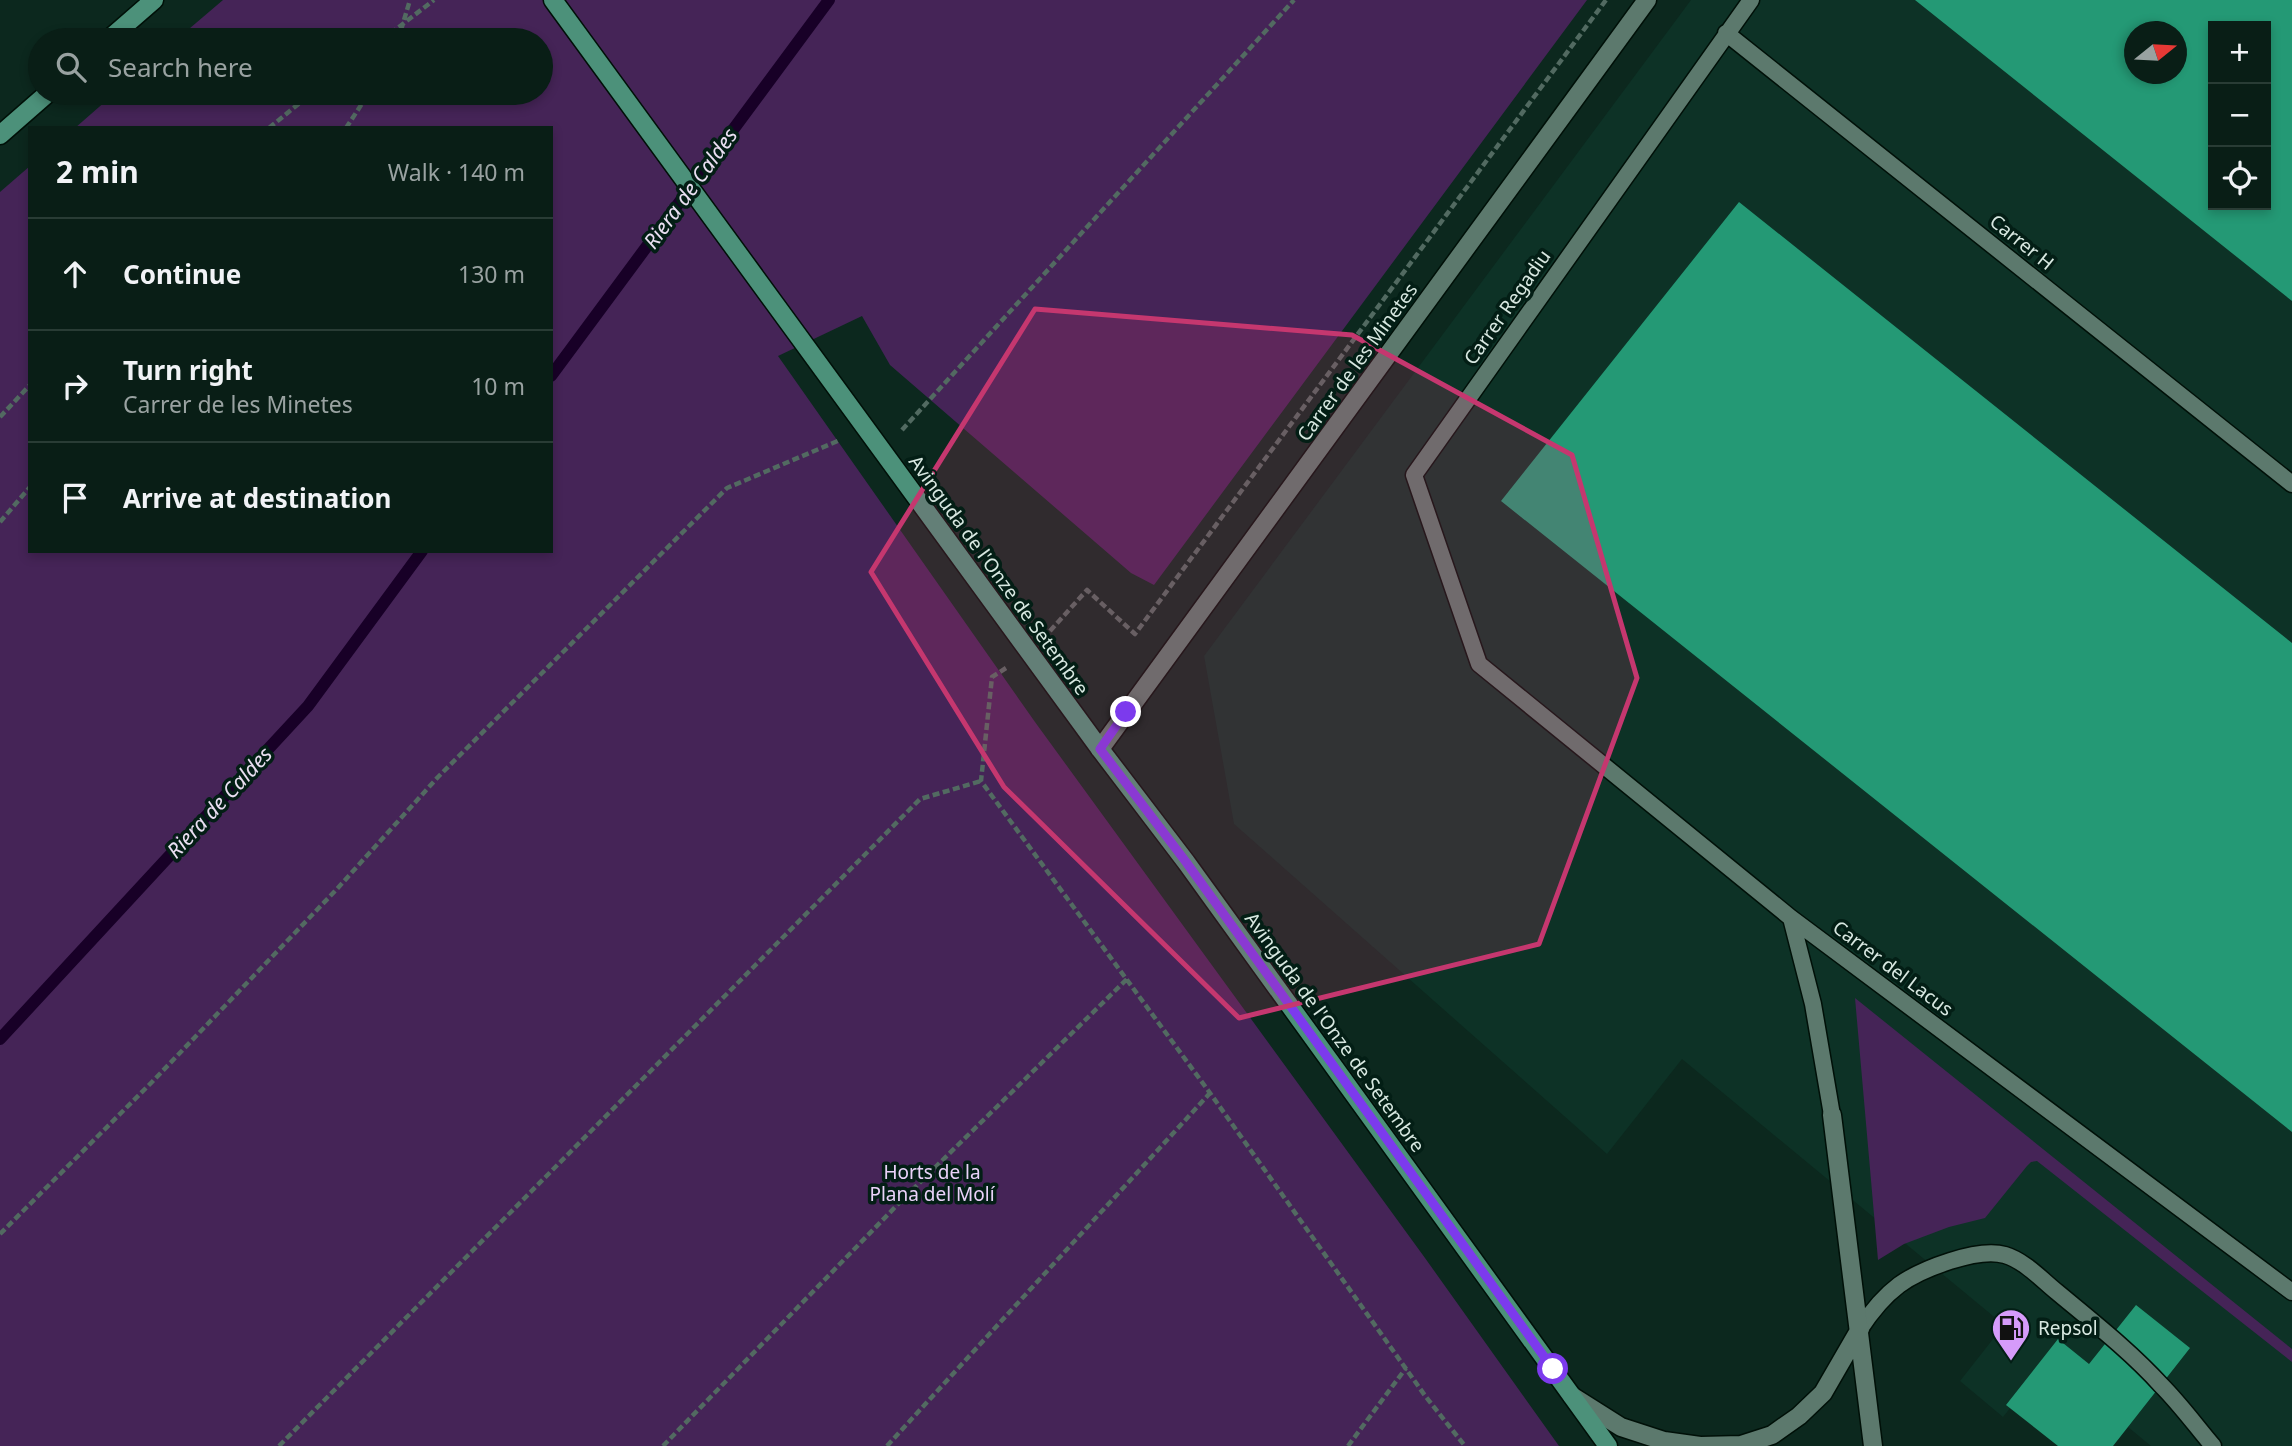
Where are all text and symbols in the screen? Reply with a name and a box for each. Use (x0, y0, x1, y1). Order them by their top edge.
north arrow (2124, 21, 2187, 84)
map controls (2208, 21, 2271, 210)
button: + (2208, 21, 2271, 84)
search box (28, 28, 553, 105)
icon: search (52, 48, 90, 86)
text: Search here (108, 49, 253, 85)
button: − (2208, 84, 2271, 147)
water label: Riera de Caldes (637, 122, 743, 254)
button: locate (2208, 147, 2271, 210)
text: 2 min (56, 151, 139, 192)
text: Walk · 140 m (388, 156, 525, 188)
street label: Carrer H (1984, 208, 2060, 276)
street label: Carrer Regadiu (1458, 244, 1556, 370)
icon: ahead (56, 255, 94, 293)
text: Continue (123, 256, 241, 292)
text: 130 m (458, 258, 525, 290)
street label: Carrer de les Minetes (1291, 278, 1423, 446)
text: Turn right (123, 352, 253, 388)
icon: right (56, 367, 94, 405)
text: 10 m (471, 370, 525, 402)
text: Carrer de les Minetes (123, 388, 353, 420)
street label: Avinguda de l'Onze de Setembre (903, 450, 1095, 700)
icon: arrive (56, 479, 94, 517)
text: Arrive at destination (123, 480, 392, 516)
route end (1110, 696, 1141, 727)
water label: Riera de Caldes (160, 740, 278, 864)
street label: Avinguda de l'Onze de Setembre (1239, 907, 1431, 1157)
street label: Carrer del Lacus (1828, 914, 1958, 1022)
park label: Horts de la Plana del Molí (869, 1159, 996, 1207)
fuel station icon: Repsol (1990, 1307, 2032, 1362)
place label: Repsol (2038, 1315, 2098, 1341)
route start (1537, 1353, 1568, 1384)

